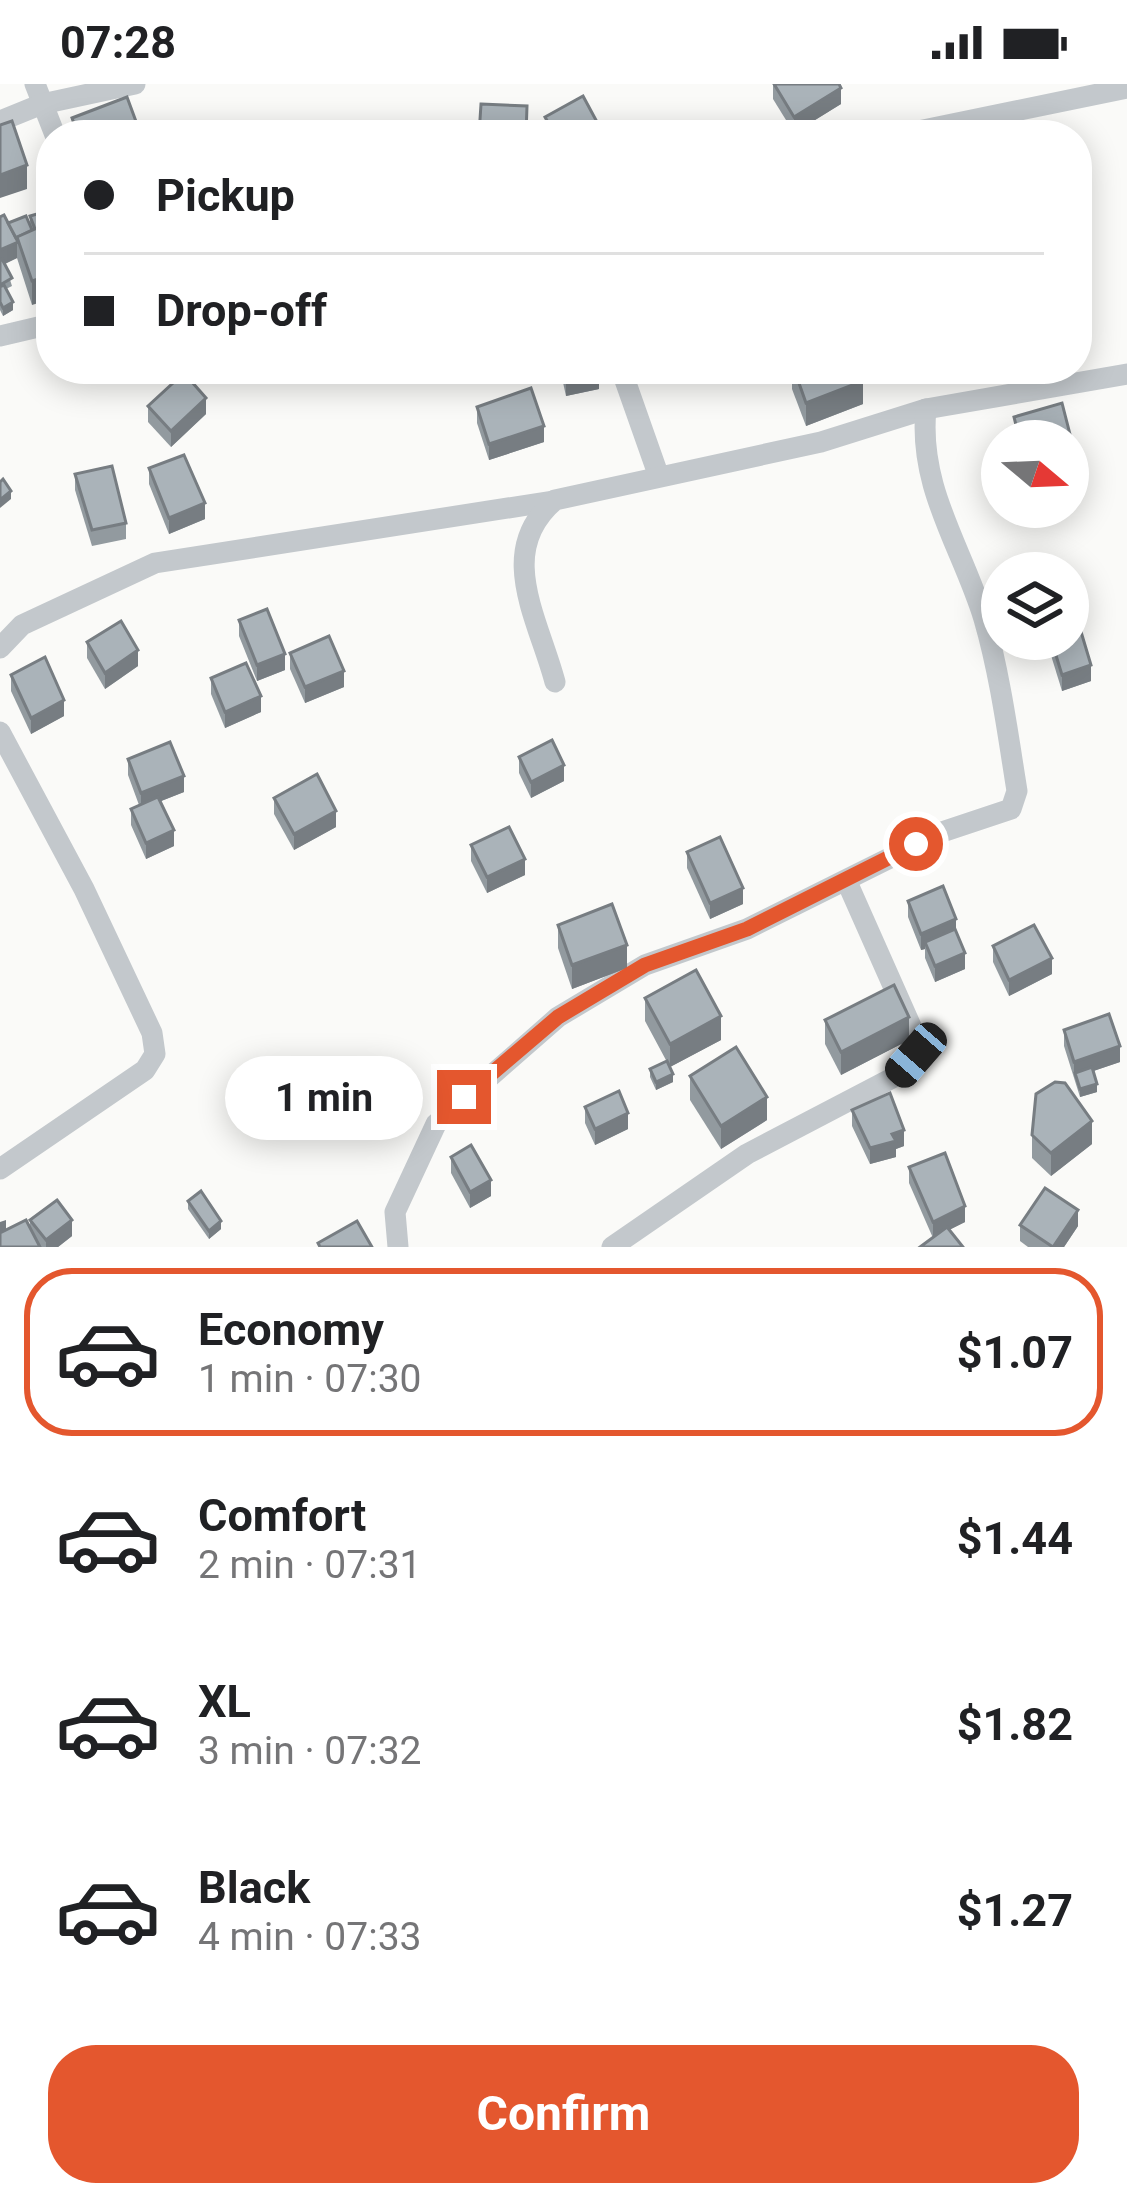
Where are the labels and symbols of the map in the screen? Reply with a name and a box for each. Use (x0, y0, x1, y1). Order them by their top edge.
north arrow (981, 420, 1089, 528)
route start (889, 817, 943, 871)
car (879, 1016, 953, 1094)
callout: 1 min (224, 1055, 422, 1139)
route end (437, 1070, 491, 1124)

